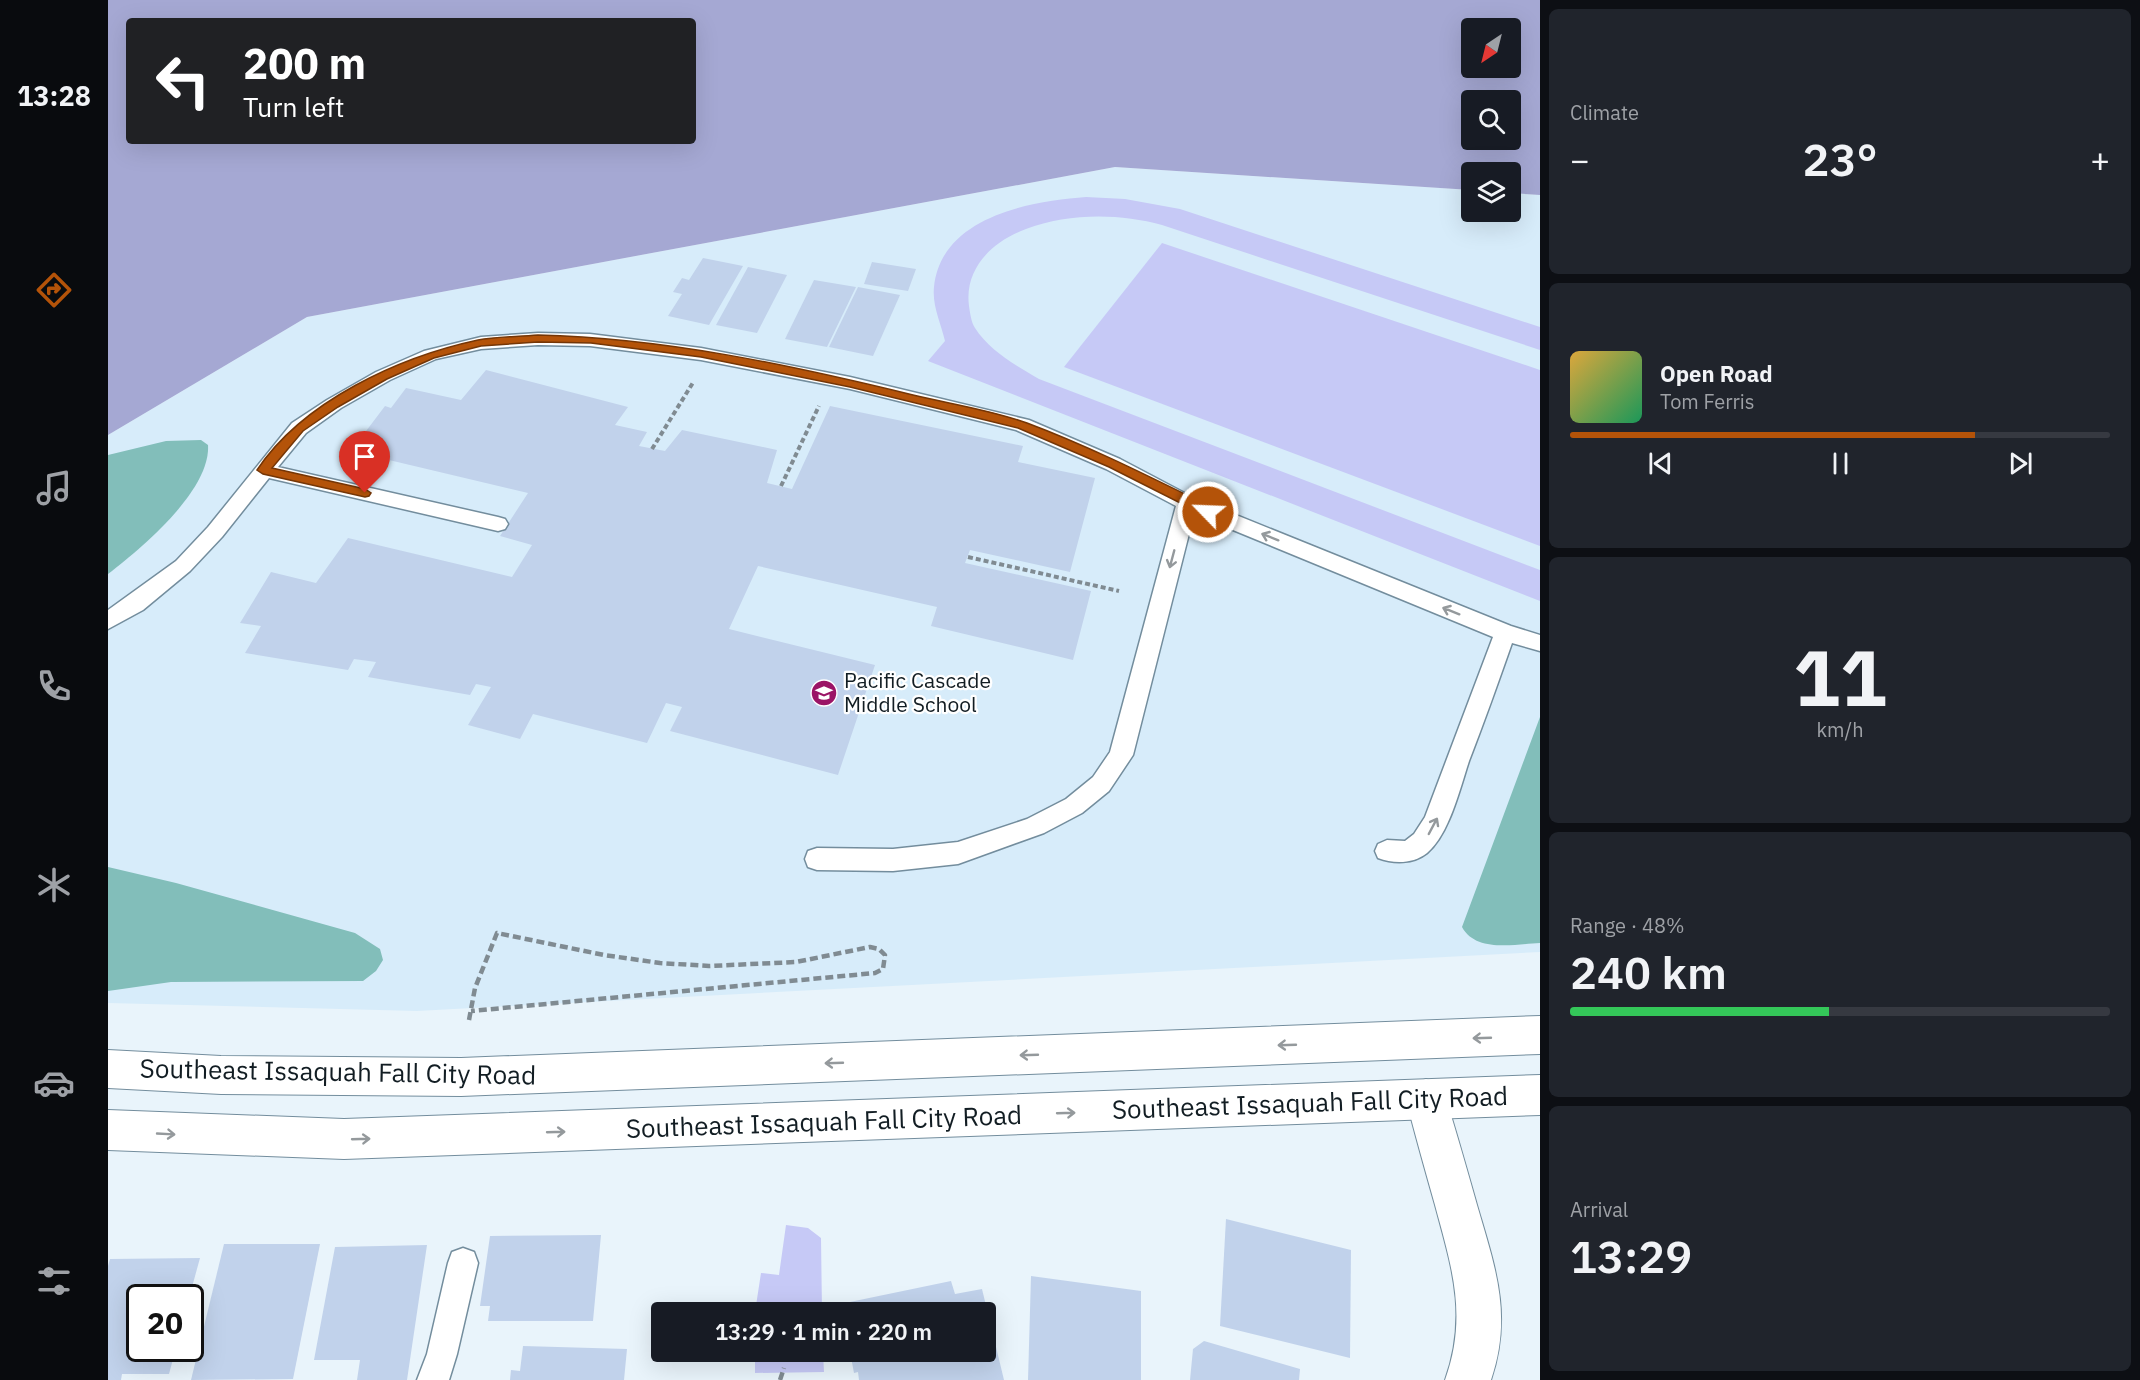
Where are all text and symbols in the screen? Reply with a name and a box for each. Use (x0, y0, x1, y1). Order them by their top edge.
north arrow (1461, 18, 1521, 78)
map controls (1461, 18, 1521, 222)
text: 200 m (243, 36, 366, 91)
icon: left (144, 42, 222, 120)
text: 13:28 (17, 78, 91, 113)
text: Turn left (243, 89, 344, 124)
button: search (1461, 90, 1521, 150)
text: Climate (1570, 99, 1639, 126)
text: 23° (1802, 130, 1878, 188)
text: − (1570, 138, 1590, 181)
text: + (2090, 138, 2110, 181)
button: layers (1461, 162, 1521, 222)
icon: directions (33, 269, 75, 311)
text: Open Road (1660, 359, 1773, 388)
text: Tom Ferris (1660, 388, 1755, 415)
pin (339, 431, 390, 493)
icon: arrive (348, 440, 381, 473)
icon: previous (1644, 447, 1677, 480)
icon: pause (1824, 447, 1857, 480)
icon: next (2004, 447, 2037, 480)
icon: music (33, 467, 75, 509)
position arrow (1176, 480, 1240, 544)
one-way arrow (1261, 531, 1280, 542)
one-way arrow (1166, 550, 1178, 569)
one-way arrow (1442, 605, 1460, 616)
text: 11 (1793, 626, 1887, 727)
icon: phone (33, 665, 75, 707)
place label: Pacific Cascade Middle School (844, 666, 991, 718)
school or university icon: Pacific Cascade Middle School (809, 678, 839, 708)
text: km/h (1816, 716, 1864, 743)
one-way arrow (1428, 817, 1439, 835)
icon: climate (33, 864, 75, 906)
text: Range · 48% (1570, 912, 1685, 939)
text: 240 km (1570, 943, 1727, 1001)
one-way arrow (1472, 1032, 1492, 1043)
one-way arrow (1277, 1040, 1297, 1051)
one-way arrow (1019, 1050, 1039, 1061)
street label: Southeast Issaquah Fall City Road (139, 1051, 537, 1091)
one-way arrow (825, 1057, 845, 1069)
icon: car (33, 1062, 75, 1104)
street label: Southeast Issaquah Fall City Road (1111, 1078, 1509, 1126)
street label: Southeast Issaquah Fall City Road (625, 1097, 1023, 1145)
one-way arrow (1055, 1107, 1075, 1118)
one-way arrow (546, 1127, 566, 1138)
one-way arrow (156, 1128, 176, 1139)
one-way arrow (351, 1133, 371, 1145)
text: Arrival (1570, 1196, 1628, 1223)
text: 13:29 (1570, 1227, 1692, 1285)
icon: filters (33, 1260, 75, 1302)
speed limit sign: 20 (126, 1284, 204, 1362)
text: 13:29 · 1 min · 220 m (715, 1317, 932, 1346)

